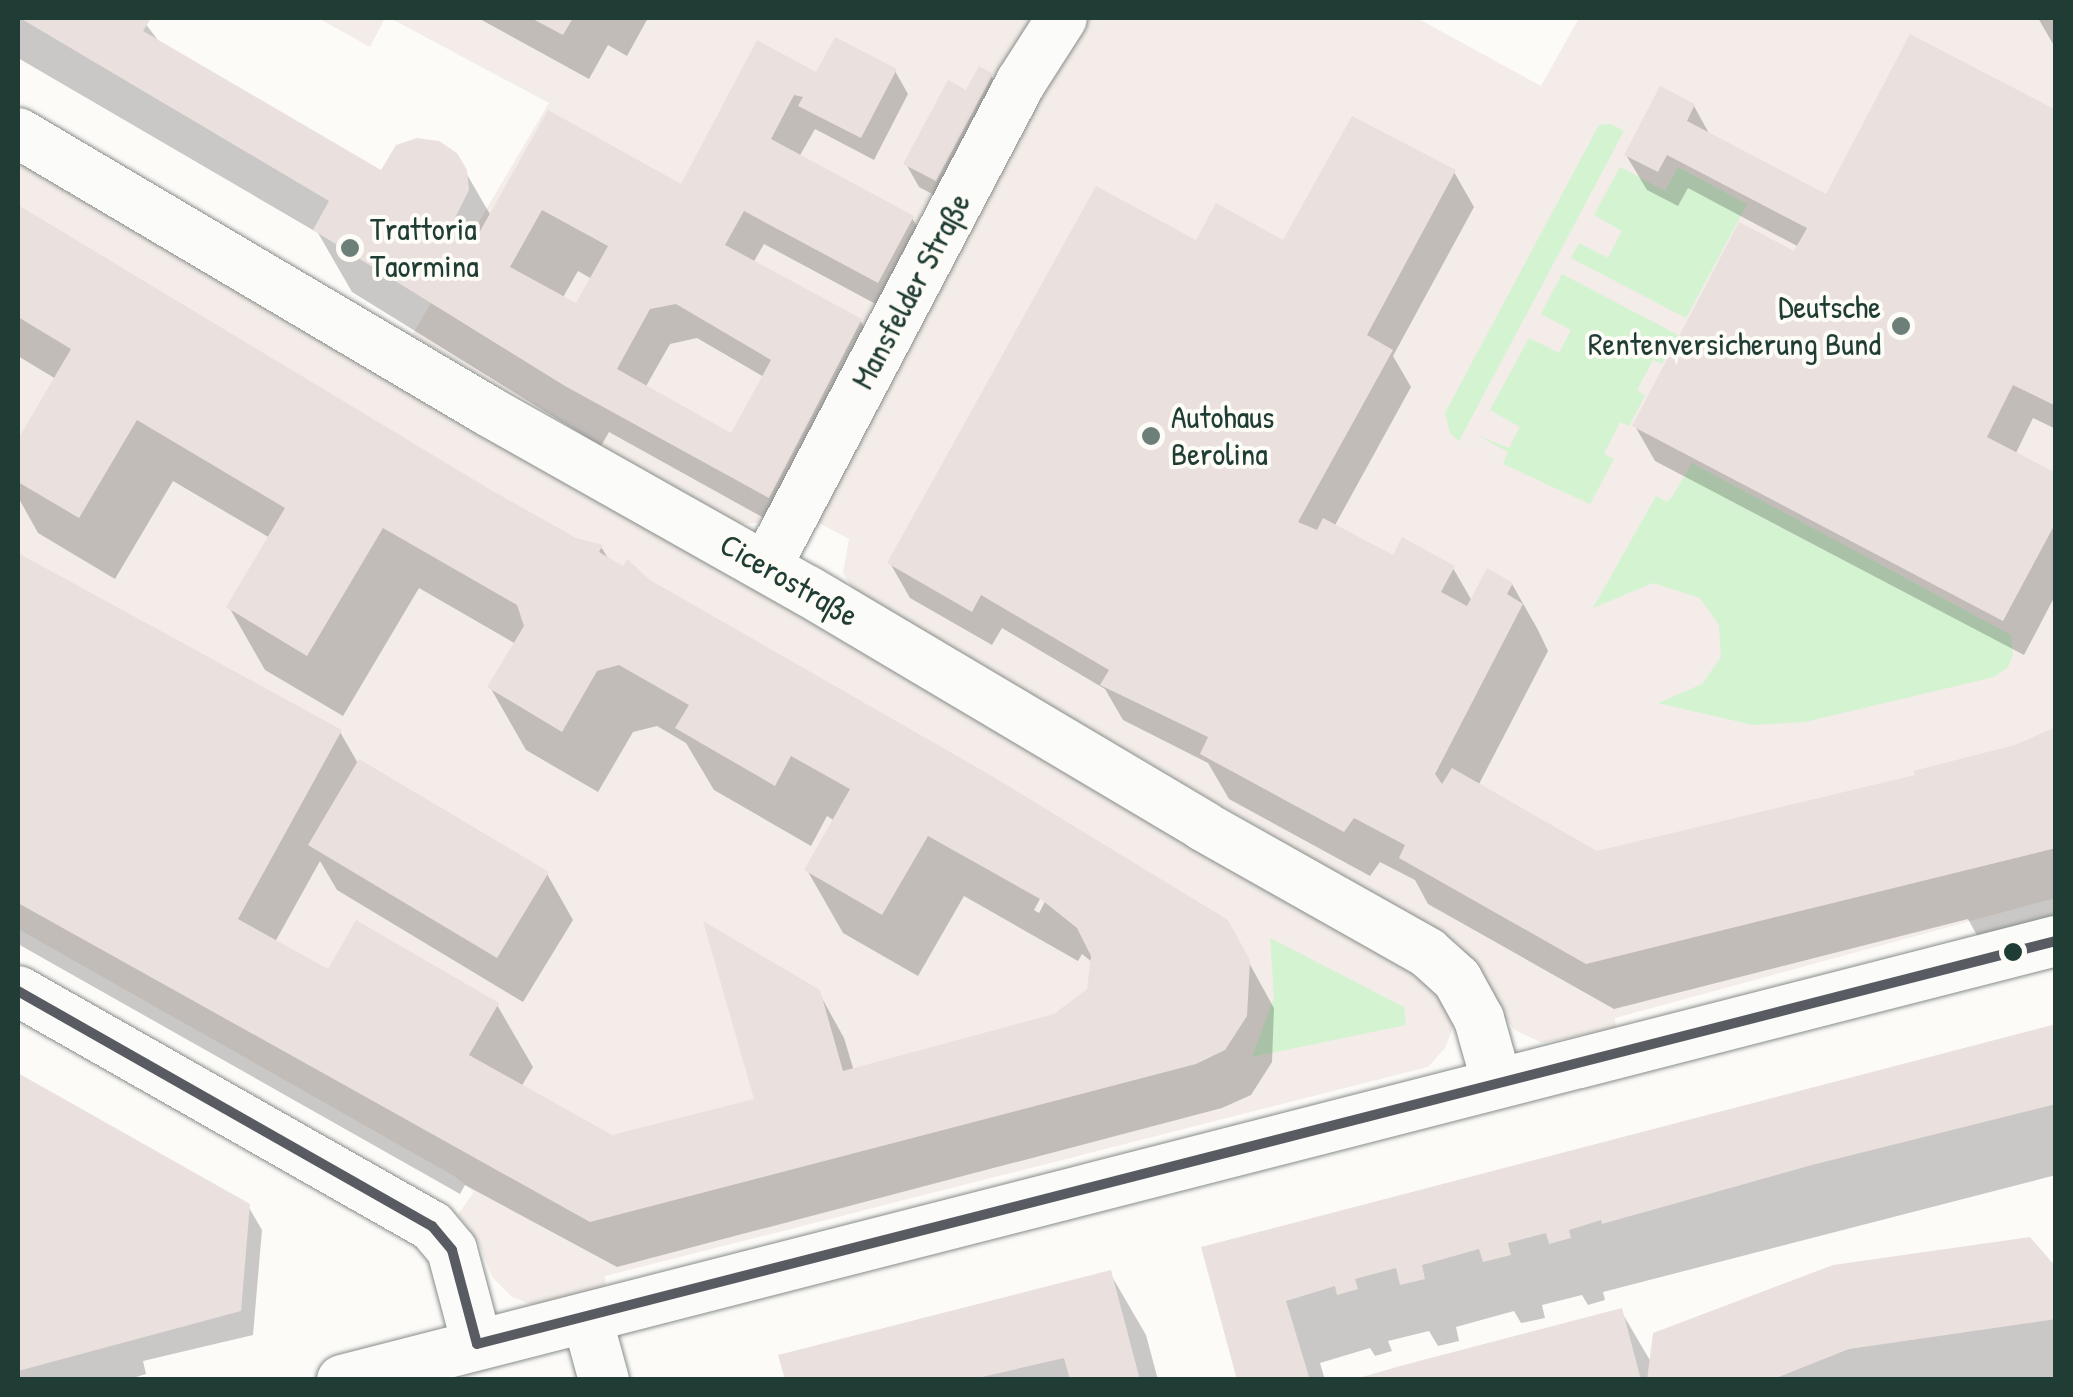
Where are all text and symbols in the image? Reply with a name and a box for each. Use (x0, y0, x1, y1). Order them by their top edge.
street label: Mansfelder Straße (843, 187, 979, 395)
place label: Trattoria Taormina (370, 211, 479, 286)
marker: Trattoria Taormina (339, 237, 361, 259)
place label: Deutsche Rentenversicherung Bund (1588, 289, 1881, 364)
marker: Deutsche Rentenversicherung Bund (1890, 315, 1912, 337)
place label: Autohaus Berolina (1171, 399, 1274, 474)
marker: Autohaus Berolina (1140, 425, 1162, 447)
street label: Cicerostraße (713, 525, 865, 635)
unlabelled marker (2003, 942, 2023, 962)

